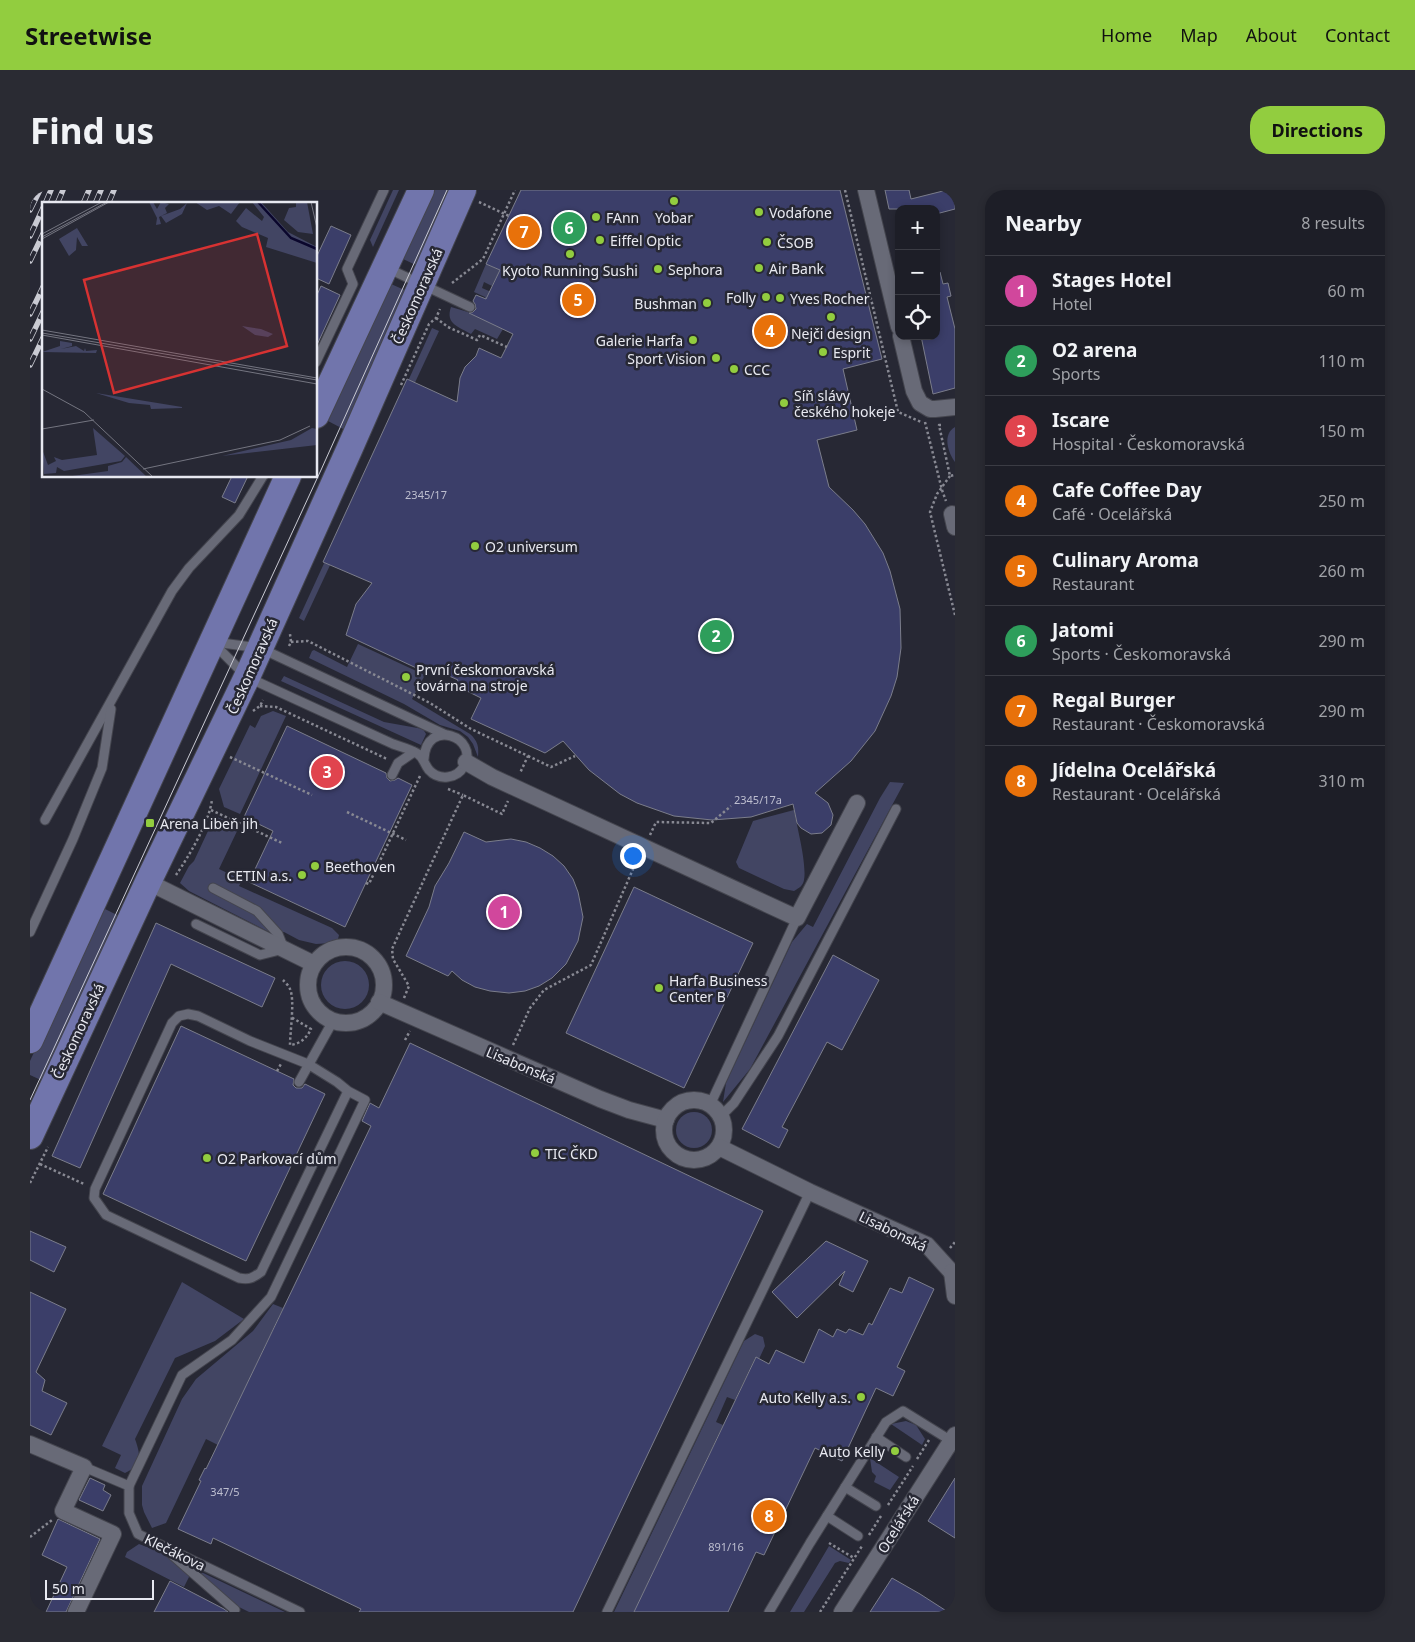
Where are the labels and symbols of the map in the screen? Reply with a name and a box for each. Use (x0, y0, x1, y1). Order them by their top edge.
marker: Yobar (668, 195, 680, 207)
inset map (42, 202, 318, 478)
place label: Vodafone (769, 203, 832, 222)
marker: Vodafone (753, 206, 765, 218)
place label: FAnn (606, 208, 639, 227)
place label: Yobar (655, 208, 693, 227)
pin: 6 (553, 209, 585, 247)
marker: FAnn (590, 211, 602, 223)
pin: 7 (508, 213, 540, 251)
place label: Eiffel Optic (610, 231, 681, 250)
place label: ČSOB (777, 233, 814, 252)
marker: Eiffel Optic (594, 234, 606, 246)
marker: ČSOB (761, 236, 773, 248)
street label: Českomoravská (387, 245, 447, 347)
marker: Kyoto Running Sushi (564, 248, 576, 260)
place label: Air Bank (769, 259, 825, 278)
place label: Sephora (668, 260, 723, 279)
place label: Kyoto Running Sushi (502, 261, 638, 280)
marker: Air Bank (753, 262, 765, 274)
marker: Sephora (652, 263, 664, 275)
pin: 5 (562, 281, 594, 319)
place label: Folly (726, 288, 757, 307)
place label: Yves Rocher (790, 289, 870, 308)
marker: Folly (760, 291, 772, 303)
marker: Yves Rocher (774, 292, 786, 304)
place label: Bushman (634, 294, 697, 313)
marker: Bushman (701, 297, 713, 309)
marker: Nejči design (825, 311, 837, 323)
pin: 4 (754, 312, 786, 350)
place label: Nejči design (791, 324, 871, 343)
place label: Galerie Harfa (596, 331, 683, 350)
marker: Galerie Harfa (687, 334, 699, 346)
place label: Esprit (833, 343, 871, 362)
marker: Esprit (817, 346, 829, 358)
place label: Sport Vision (627, 349, 706, 368)
marker: Sport Vision (710, 352, 722, 364)
place label: CCC (744, 360, 770, 379)
marker: CCC (728, 363, 740, 375)
place label: Síň slávy českého hokeje (794, 386, 896, 421)
marker: Síň slávy českého hokeje (778, 397, 790, 409)
house number: 2345/17 (405, 487, 447, 502)
place label: O2 universum (485, 537, 578, 556)
marker: O2 universum (469, 540, 481, 552)
street label: Českomoravská (222, 615, 282, 717)
pin: 2 (700, 617, 732, 655)
place label: První českomoravská továrna na stroje (416, 660, 555, 695)
marker: První českomoravská továrna na stroje (400, 671, 412, 683)
pin: 3 (311, 753, 343, 791)
house number: 2345/17a (734, 792, 782, 807)
place label: Arena Libeň jih (160, 814, 258, 833)
marker: Arena Libeň jih (144, 817, 156, 829)
your location (620, 843, 646, 869)
place label: Beethoven (325, 857, 395, 876)
marker: Beethoven (309, 860, 321, 872)
place label: CETIN a.s. (226, 866, 292, 885)
marker: CETIN a.s. (296, 869, 308, 881)
pin: 1 (488, 893, 520, 931)
place label: Harfa Business Center B (669, 971, 768, 1006)
street label: Českomoravská (48, 980, 108, 1082)
marker: Harfa Business Center B (653, 982, 665, 994)
street label: Lisabonská (484, 1042, 558, 1088)
place label: TIC ČKD (545, 1144, 598, 1163)
marker: TIC ČKD (529, 1147, 541, 1159)
place label: O2 Parkovací dům (217, 1149, 337, 1168)
marker: O2 Parkovací dům (201, 1152, 213, 1164)
street label: Lisabonská (856, 1206, 930, 1256)
place label: Auto Kelly a.s. (760, 1388, 851, 1407)
marker: Auto Kelly a.s. (855, 1391, 867, 1403)
place label: Auto Kelly (819, 1442, 886, 1461)
marker: Auto Kelly (889, 1445, 901, 1457)
house number: 347/5 (210, 1484, 240, 1499)
street label: Ocelářská (873, 1491, 923, 1557)
pin: 8 (753, 1497, 785, 1535)
street label: Klečákova (141, 1529, 209, 1575)
house number: 891/16 (708, 1539, 744, 1554)
scale bar (45, 1577, 154, 1600)

